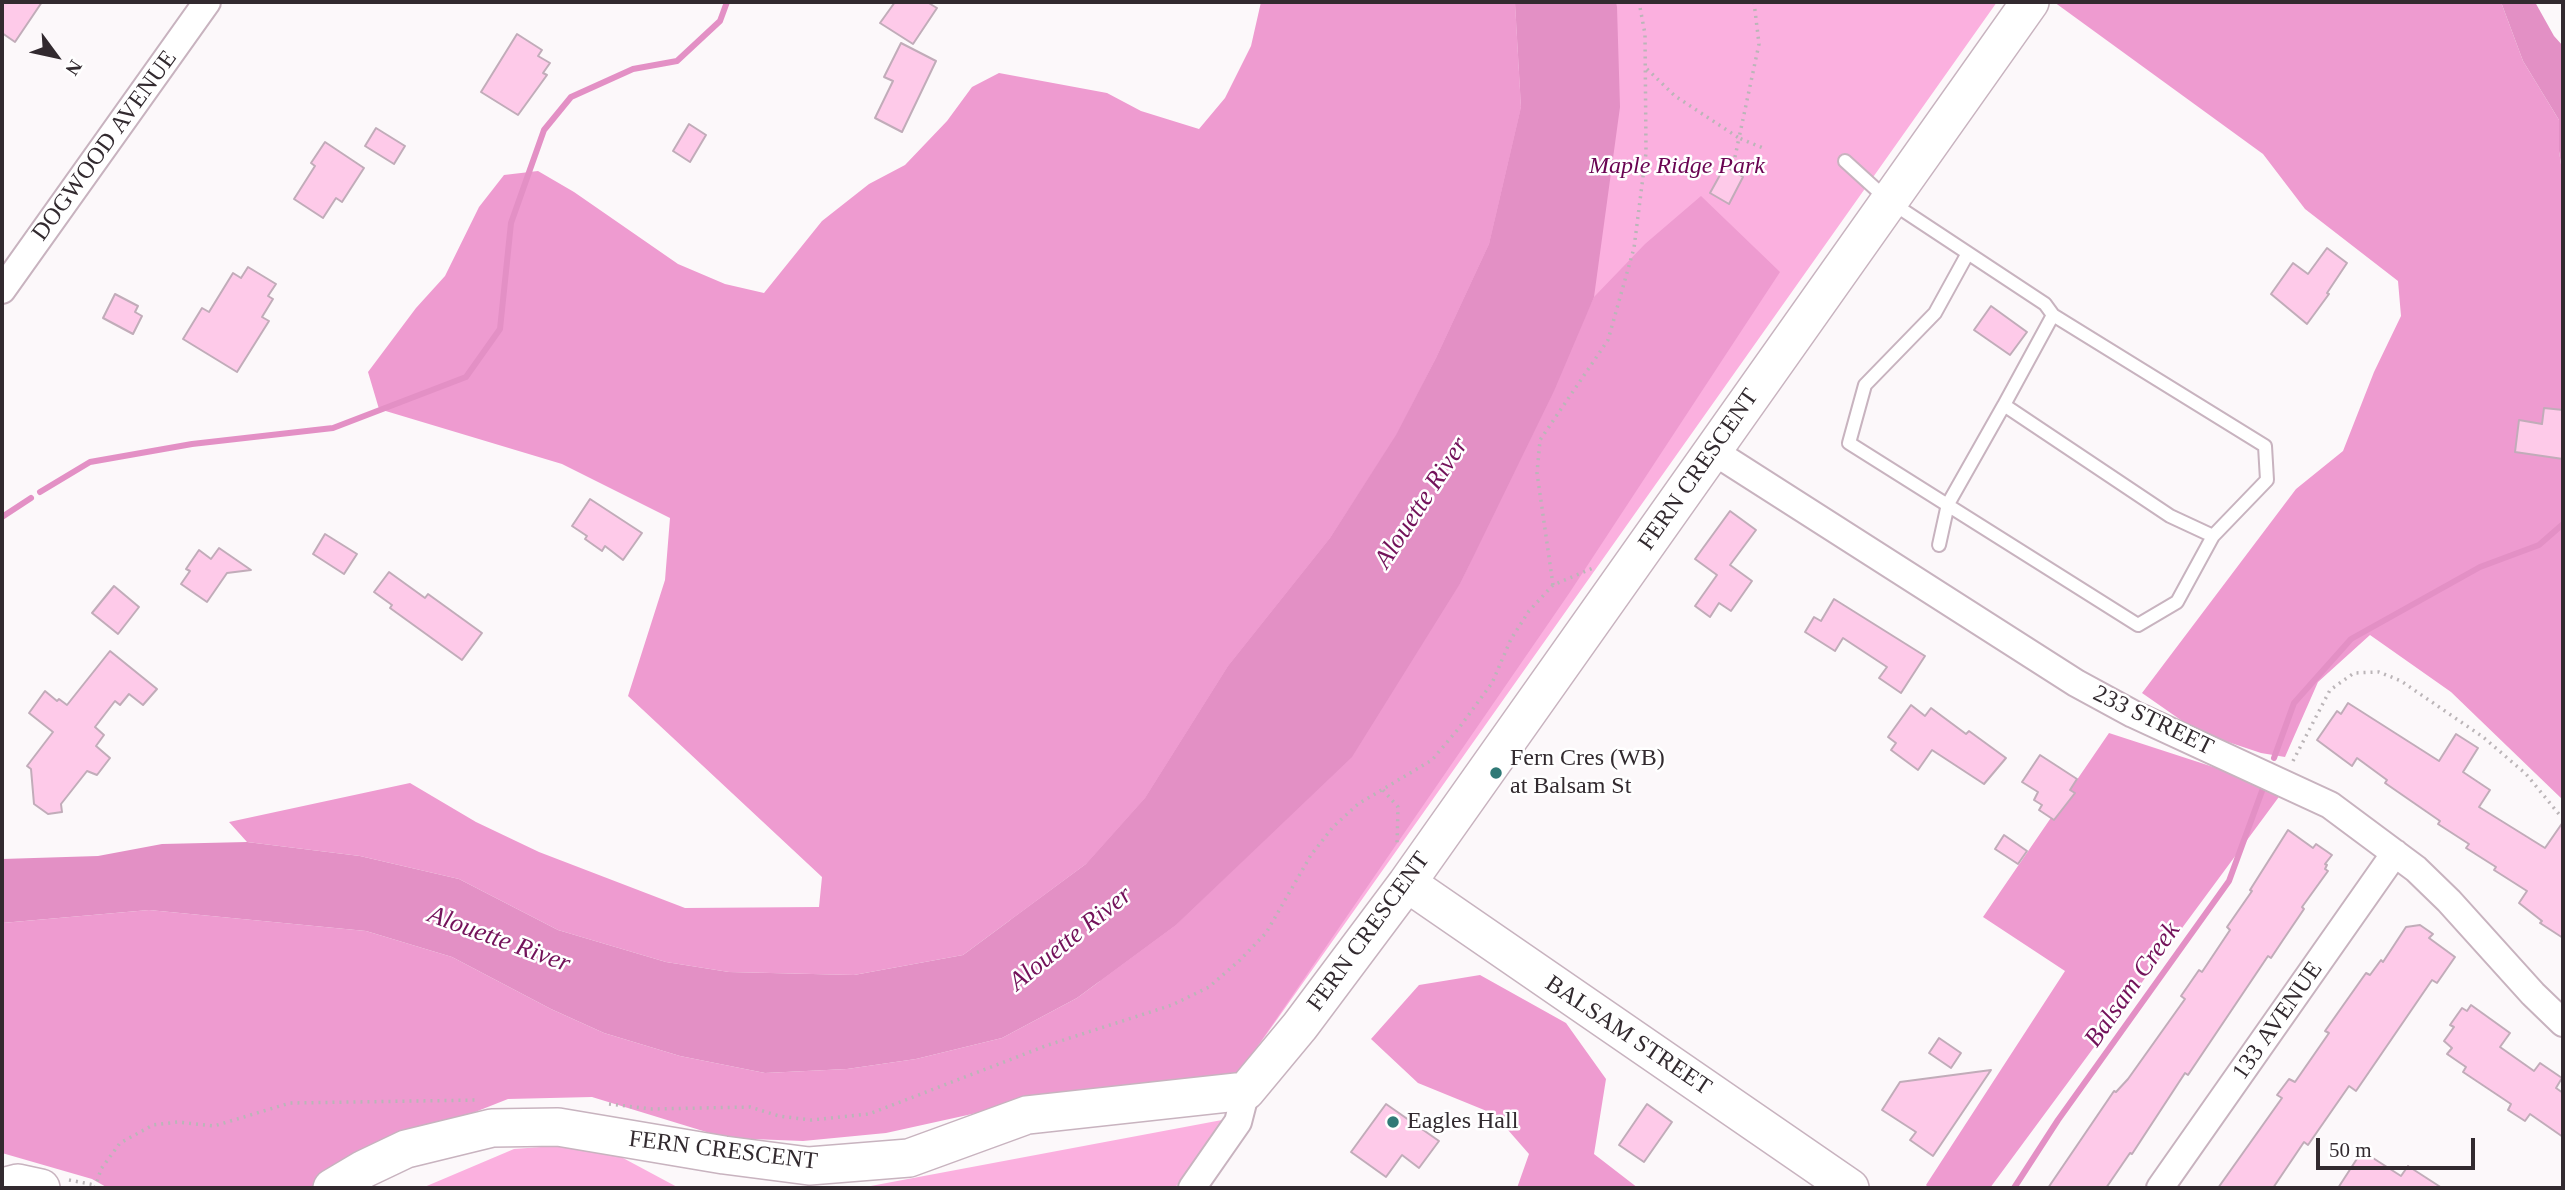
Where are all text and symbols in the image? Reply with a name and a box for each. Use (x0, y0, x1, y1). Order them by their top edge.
north arrow (21, 21, 91, 91)
street label: DOGWOOD AVENUE (26, 45, 184, 247)
park label: Maple Ridge Park (1589, 153, 1765, 181)
street label: FERN CRESCENT (1633, 384, 1765, 556)
water label: Alouette River (1368, 432, 1476, 574)
street label: 233 STREET (2088, 680, 2218, 762)
place label: Fern Cres (WB) at Balsam St (1510, 745, 1665, 801)
marker: Fern Cres (WB) at Balsam St (1488, 765, 1504, 781)
street label: FERN CRESCENT (1302, 847, 1436, 1017)
water label: Alouette River (1003, 880, 1139, 998)
water label: Alouette River (423, 900, 575, 980)
water label: Balsam Creek (2078, 916, 2188, 1054)
street label: 133 AVENUE (2227, 956, 2329, 1086)
street label: BALSAM STREET (1540, 970, 1716, 1102)
place label: Eagles Hall (1407, 1108, 1518, 1136)
marker: Eagles Hall (1385, 1114, 1401, 1130)
scale bar (2320, 1124, 2479, 1168)
street label: FERN CRESCENT (627, 1125, 819, 1177)
text: 50 m (2329, 1138, 2372, 1162)

